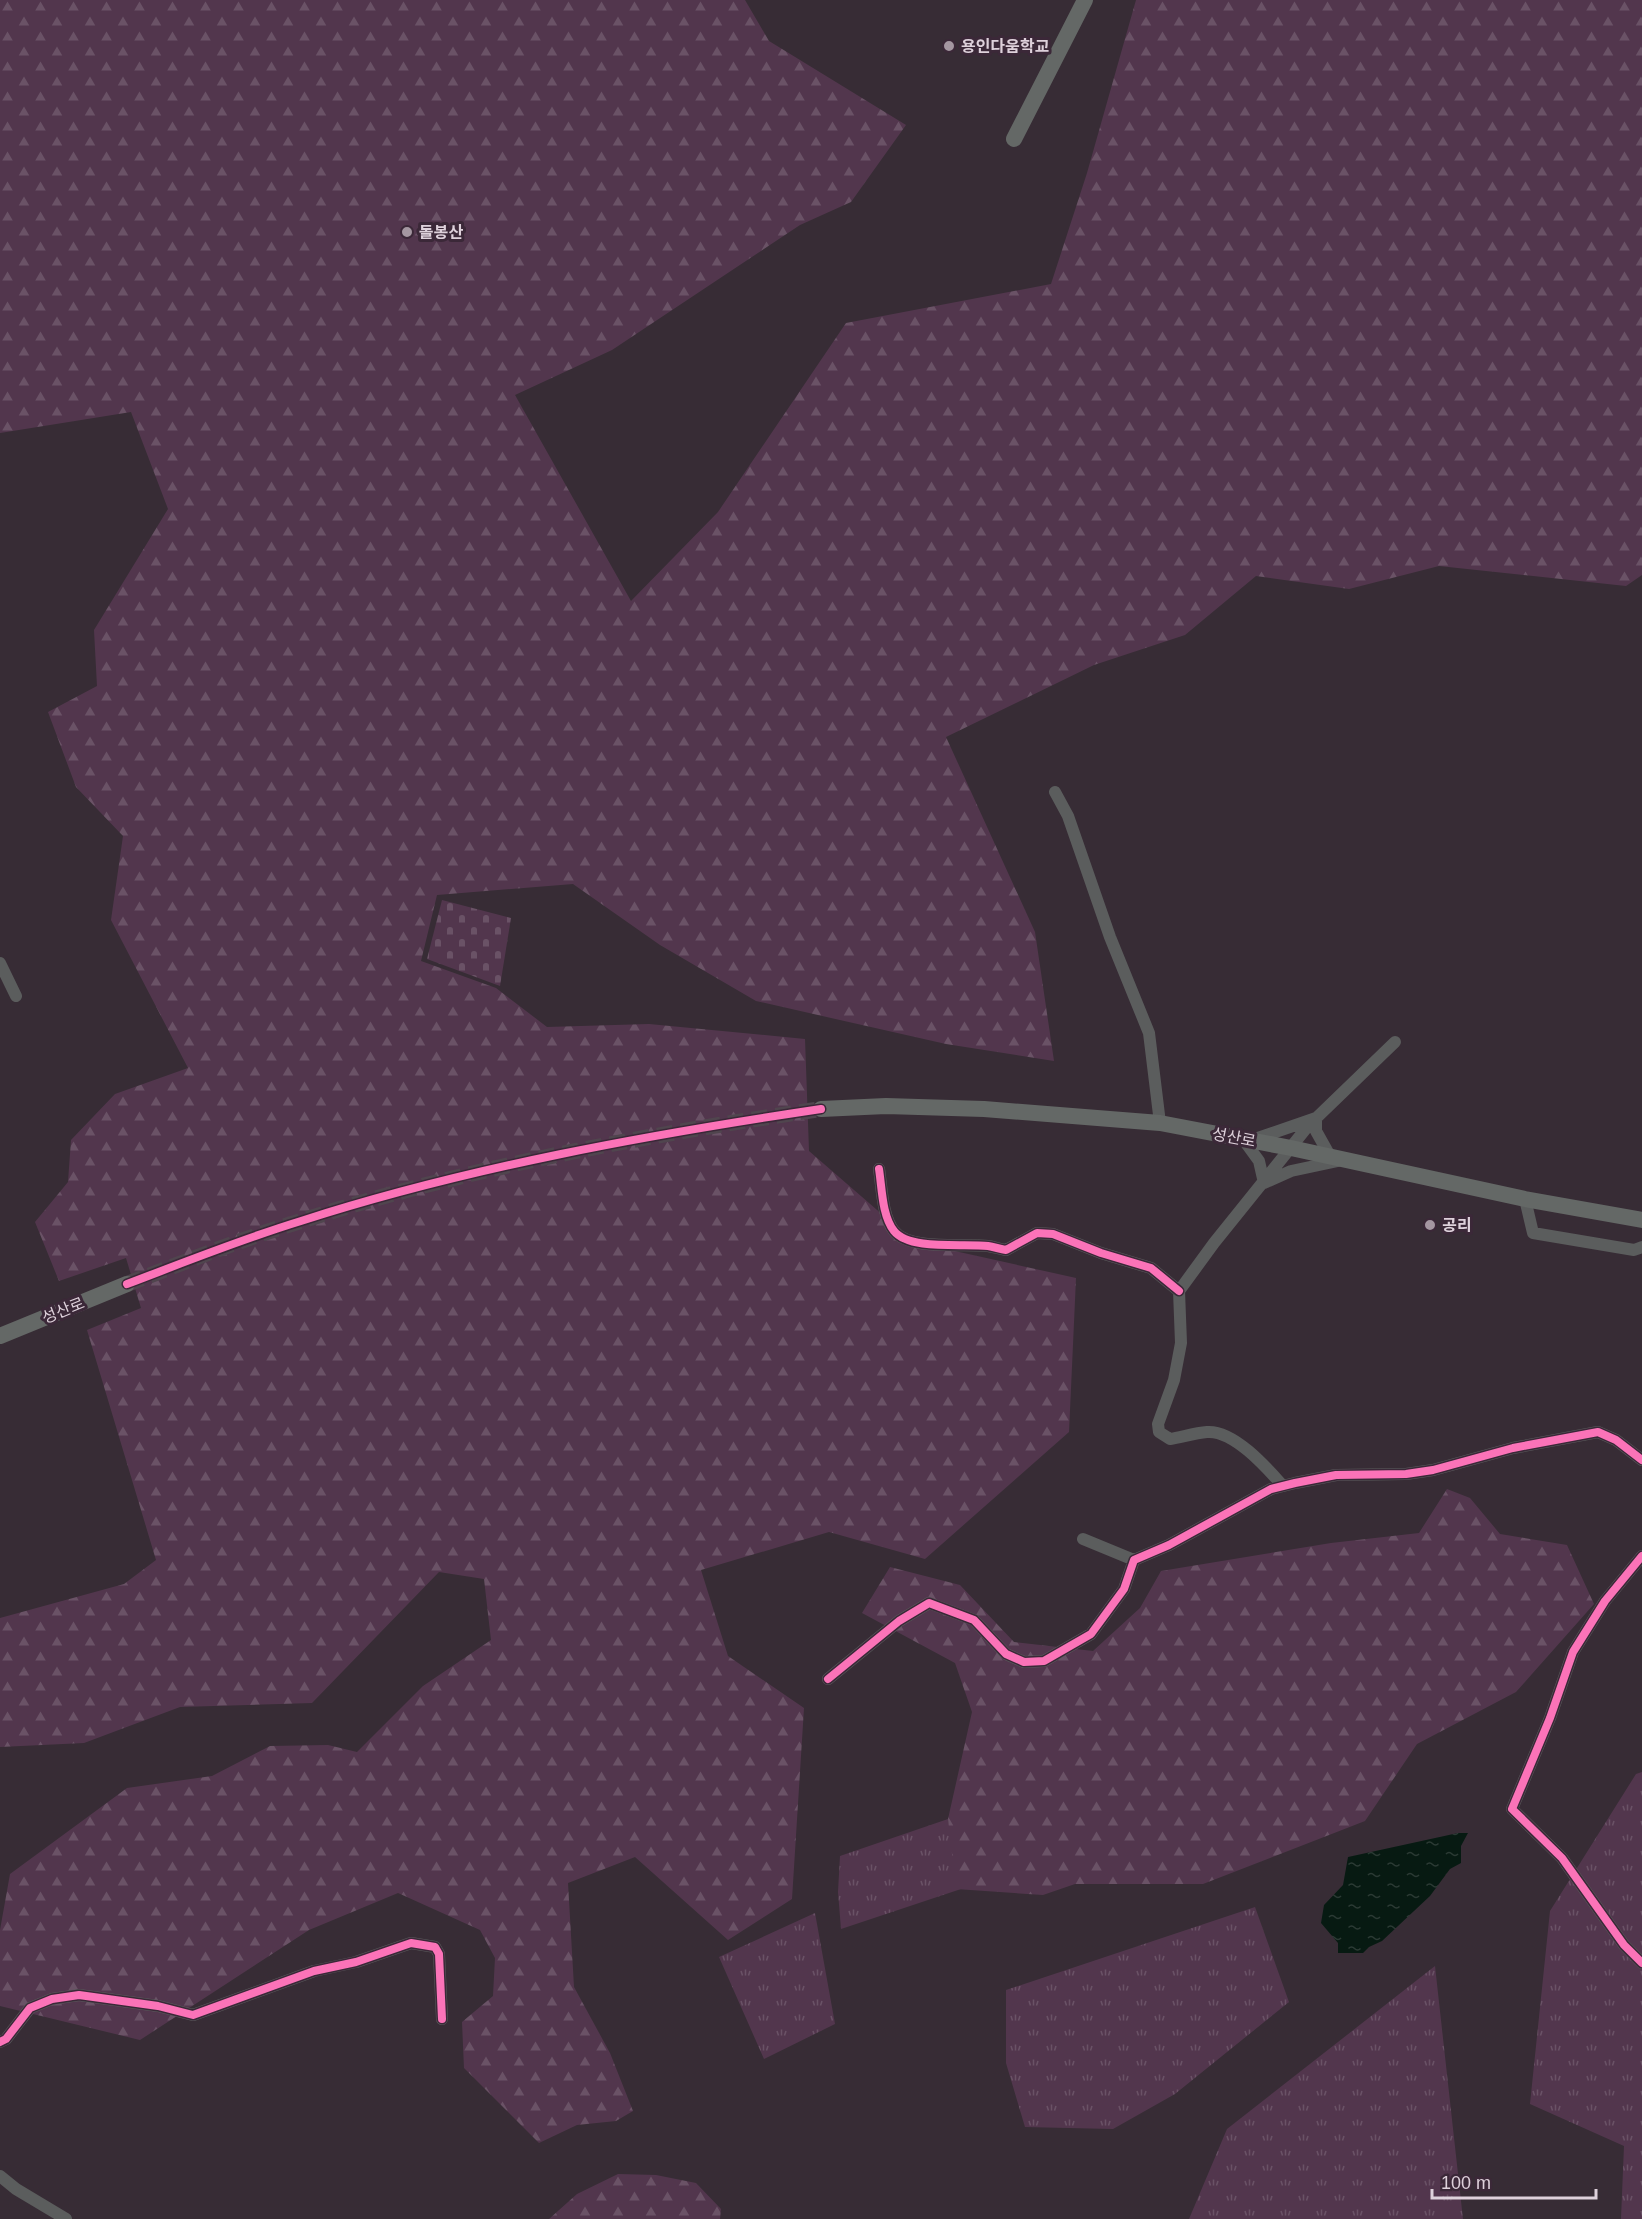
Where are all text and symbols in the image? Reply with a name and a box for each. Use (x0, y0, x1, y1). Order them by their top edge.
place label: 용인다움학교 (961, 37, 1050, 55)
marker: 용인다움학교 (942, 39, 956, 53)
place label: 돌봉산 (419, 224, 463, 241)
marker: 돌봉산 (400, 225, 414, 239)
street label: 성산로 (1211, 1125, 1257, 1150)
place label: 공리 (1442, 1217, 1471, 1234)
marker: 공리 (1423, 1218, 1437, 1232)
street label: 성산로 (40, 1294, 87, 1327)
scale bar (1432, 2162, 1596, 2200)
text: 100 m (1441, 2173, 1491, 2193)

